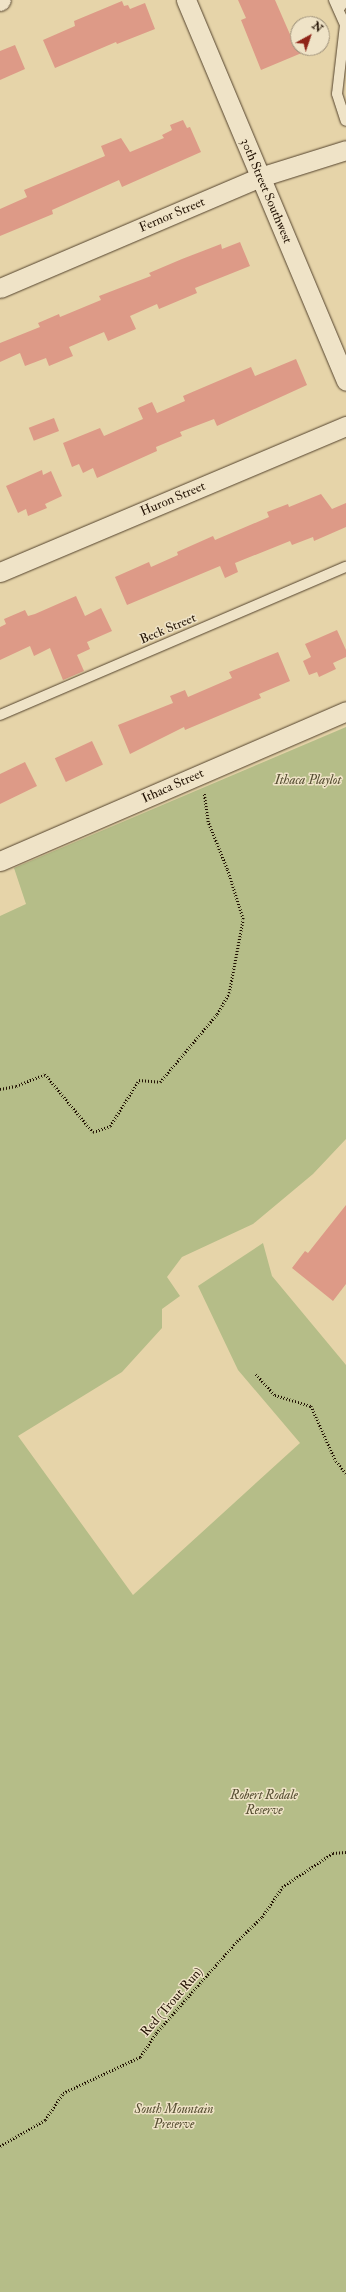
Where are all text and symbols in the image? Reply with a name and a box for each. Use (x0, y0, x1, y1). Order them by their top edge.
north arrow (290, 16, 330, 56)
text: N (309, 19, 325, 35)
street label: 30th Street Southwest (237, 136, 295, 246)
street label: Fernor Street (137, 194, 207, 236)
street label: Huron Street (138, 478, 208, 520)
street label: Beck Street (138, 610, 198, 648)
street label: Ithaca Street (140, 765, 206, 807)
park label: Ithaca Playlot (275, 772, 341, 788)
park label: Robert Rodale Reserve (230, 1788, 298, 1819)
street label: Red (Trout Run) (138, 1964, 206, 2040)
park label: South Mountain Preserve (135, 2102, 213, 2133)

